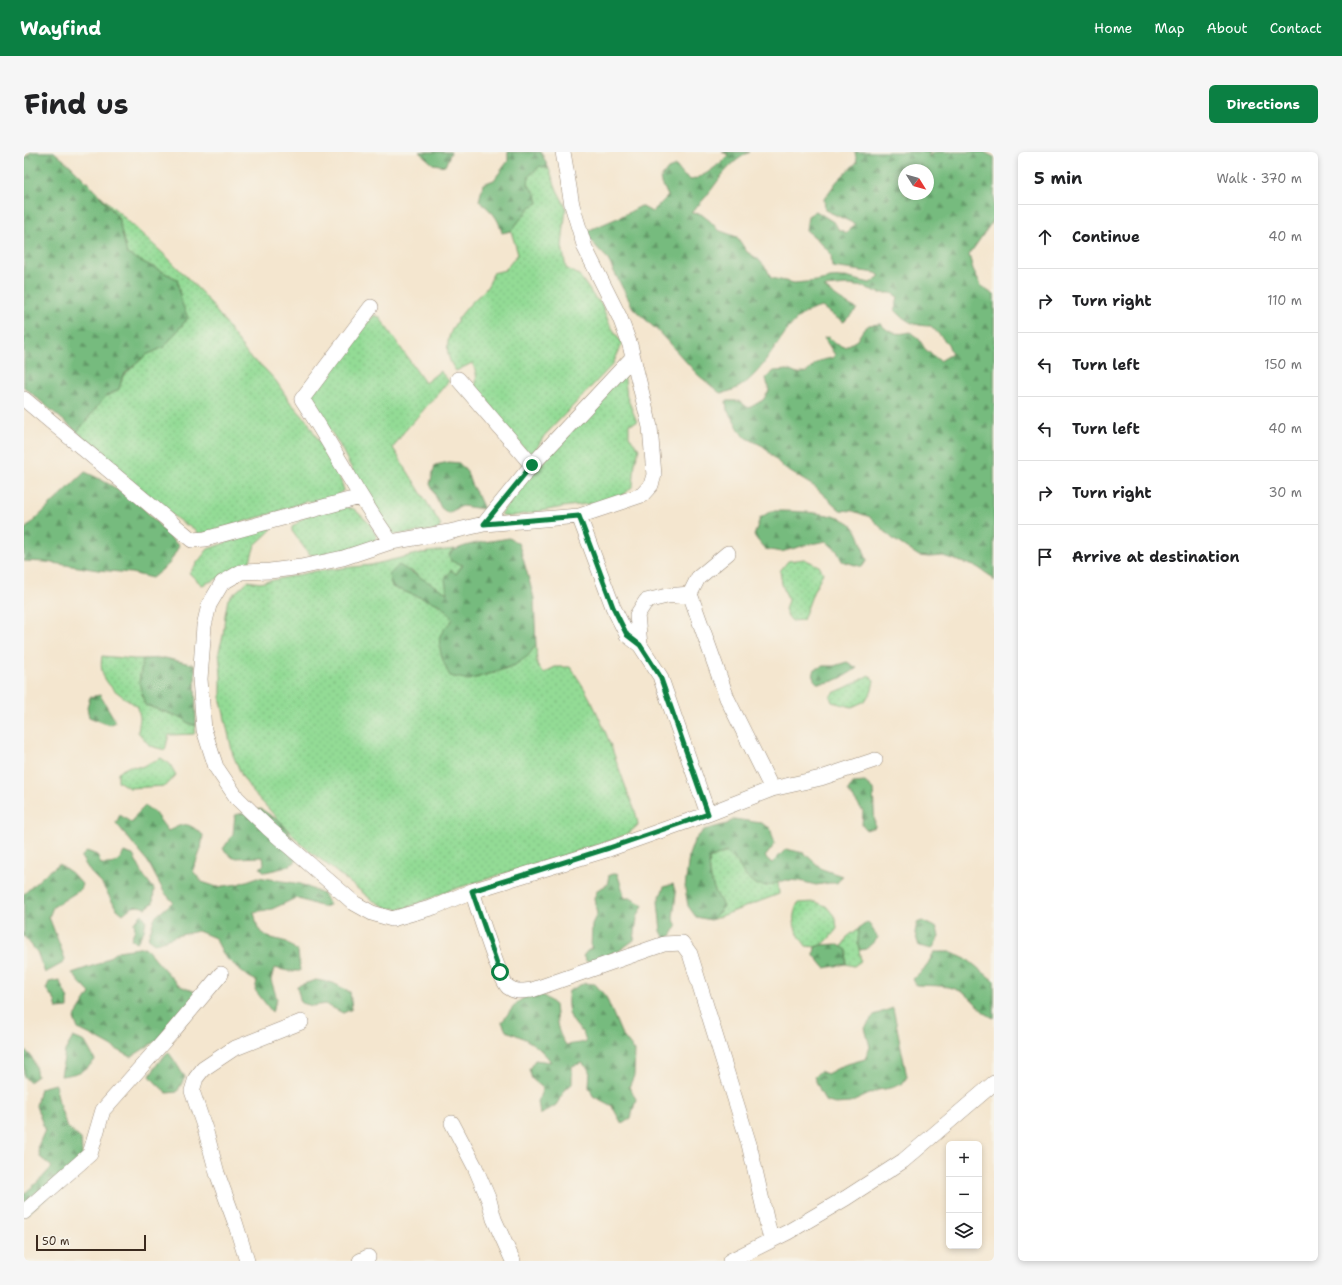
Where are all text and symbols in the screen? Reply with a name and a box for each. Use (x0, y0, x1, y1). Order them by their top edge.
text: Wayfind (20, 16, 101, 41)
text: Home (1094, 19, 1133, 37)
text: Map (1155, 19, 1185, 37)
text: About (1207, 19, 1248, 37)
text: Contact (1270, 19, 1322, 37)
text: Find us (24, 85, 129, 123)
button: Directions (1209, 85, 1318, 123)
north arrow (898, 164, 934, 200)
text: 5 min (1034, 167, 1082, 189)
text: Walk · 370 m (1217, 170, 1302, 187)
icon: ahead (1034, 226, 1056, 248)
text: Continue (1072, 227, 1140, 247)
text: 40 m (1268, 228, 1302, 245)
icon: right (1034, 290, 1056, 312)
text: Turn right (1072, 291, 1152, 311)
text: 110 m (1267, 292, 1302, 309)
icon: left (1034, 354, 1056, 376)
text: Turn left (1072, 355, 1140, 375)
text: 150 m (1264, 356, 1302, 373)
icon: left (1034, 418, 1056, 440)
text: Turn left (1072, 419, 1140, 439)
text: 40 m (1268, 420, 1302, 437)
route end (523, 456, 541, 474)
icon: right (1034, 482, 1056, 504)
text: Turn right (1072, 483, 1152, 503)
text: 30 m (1268, 484, 1302, 501)
icon: arrive (1034, 546, 1056, 568)
text: Arrive at destination (1072, 547, 1240, 567)
route start (491, 963, 509, 981)
map controls (946, 1141, 982, 1249)
button: + (946, 1141, 982, 1177)
button: − (946, 1177, 982, 1213)
button: layers (946, 1213, 982, 1249)
scale bar (36, 1233, 146, 1252)
text: 50 m (42, 1234, 70, 1249)

